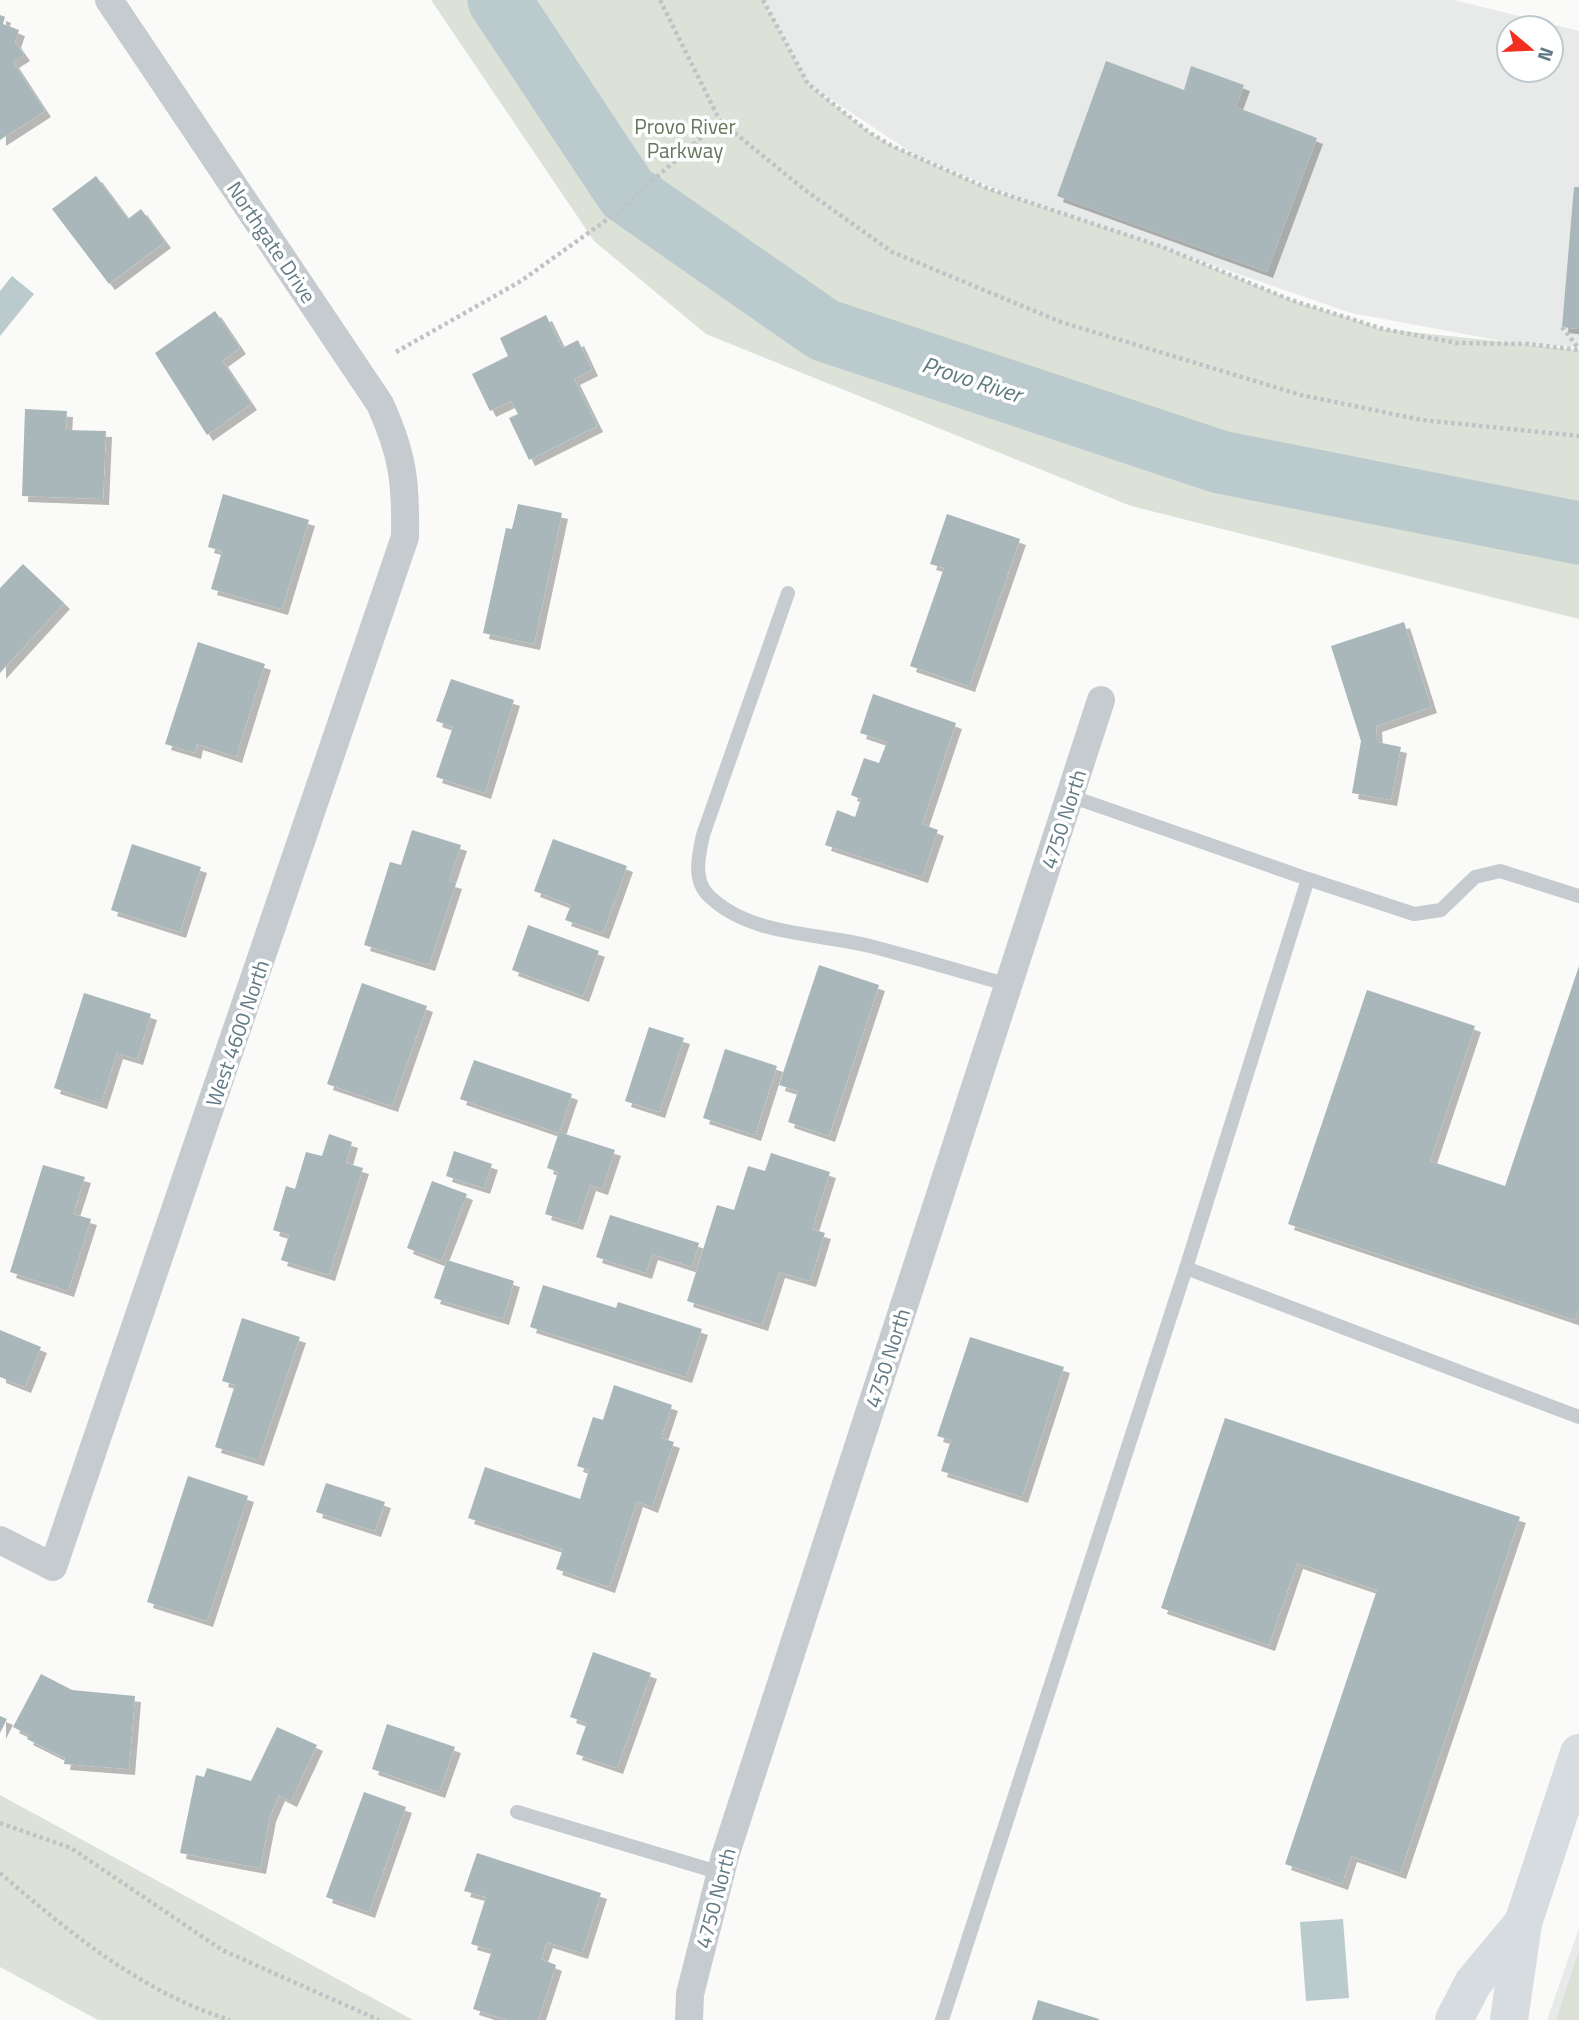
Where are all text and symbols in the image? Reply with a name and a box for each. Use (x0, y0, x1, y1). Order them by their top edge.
north arrow (1495, 14, 1565, 84)
text: N (1531, 44, 1562, 66)
park label: Provo River Parkway (634, 110, 736, 166)
street label: Northgate Drive (219, 175, 325, 309)
water label: Provo River (918, 346, 1029, 412)
street label: 4750 North (1032, 765, 1094, 873)
street label: West 4600 North (197, 955, 277, 1111)
street label: 4750 North (856, 1304, 918, 1412)
street label: 4750 North (686, 1844, 744, 1952)

